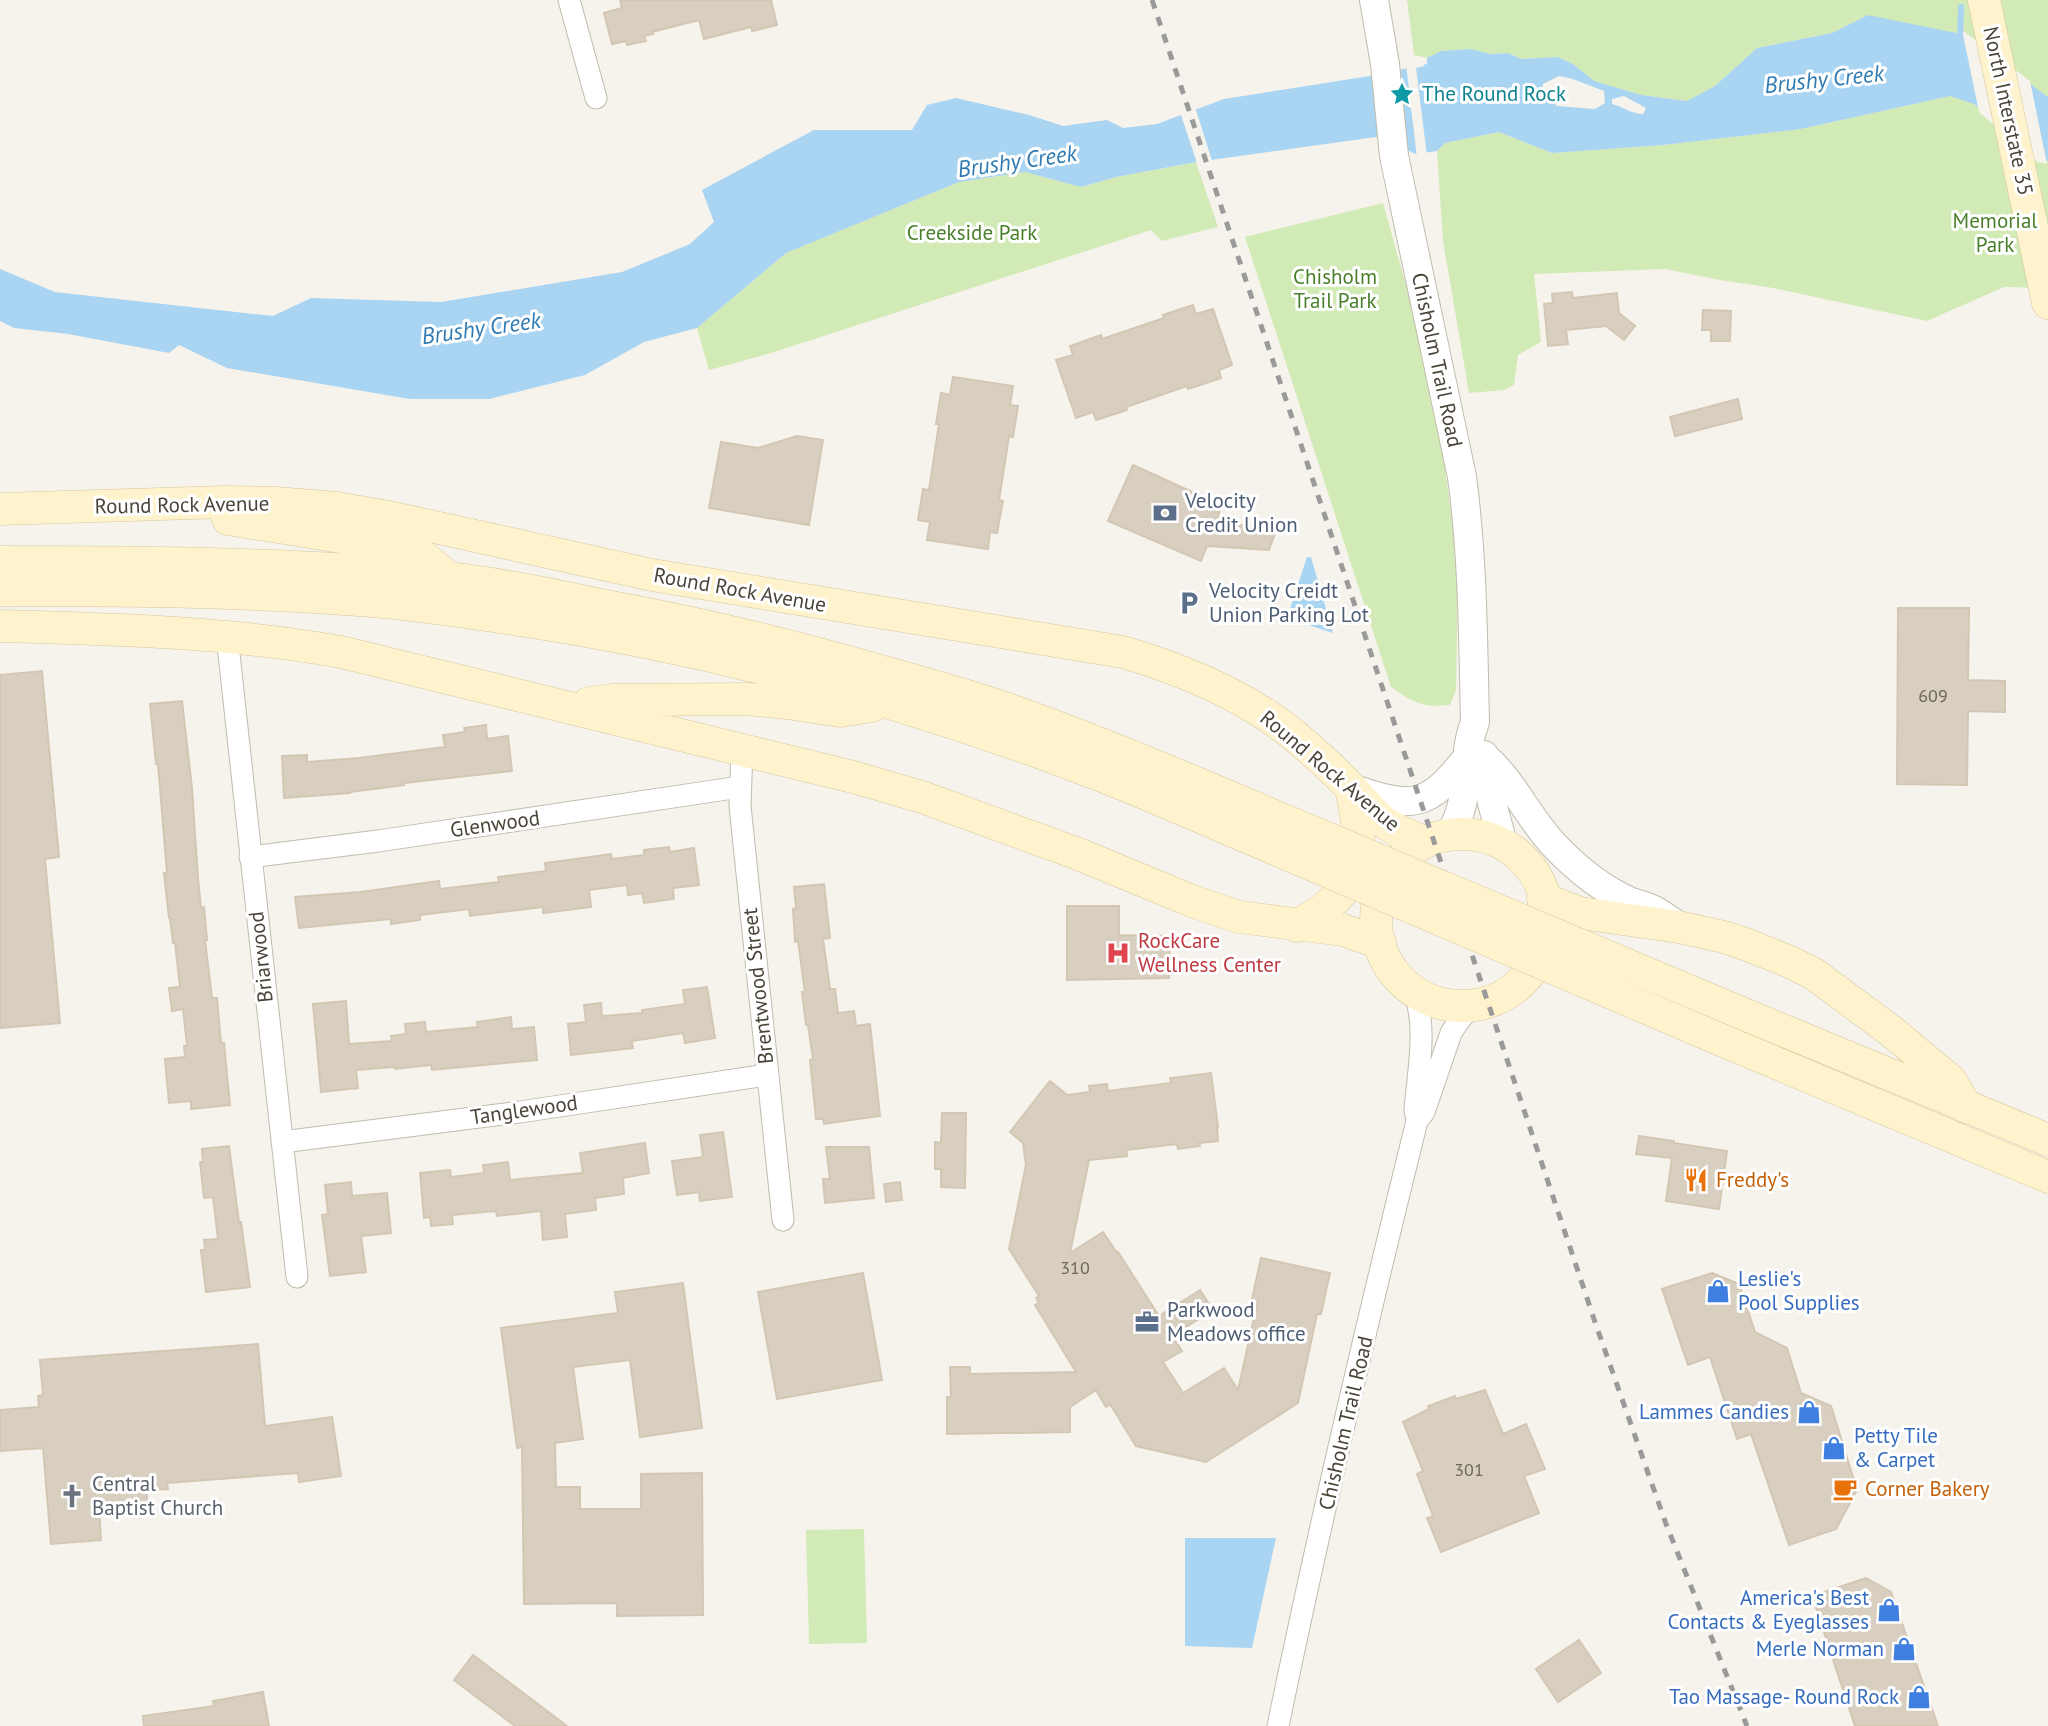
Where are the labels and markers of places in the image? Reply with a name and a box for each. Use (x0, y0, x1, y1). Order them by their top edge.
place icon: The Round Rock (1388, 80, 1416, 108)
place label: The Round Rock (1422, 80, 1566, 107)
place label: Velocity Credit Union (1184, 487, 1298, 538)
bank icon: Velocity Credit Union (1151, 499, 1179, 527)
place label: Velocity Creidt Union Parking Lot (1208, 577, 1369, 628)
parking icon: Velocity Creidt Union Parking Lot (1175, 589, 1203, 617)
place label: RockCare Wellness Center (1138, 927, 1281, 978)
hospital icon: RockCare Wellness Center (1104, 939, 1132, 967)
restaurant icon: Freddy's (1682, 1166, 1710, 1194)
place label: Freddy's (1716, 1166, 1789, 1193)
place label: Leslie's Pool Supplies (1738, 1265, 1860, 1316)
shop icon: Leslie's Pool Supplies (1704, 1277, 1732, 1305)
place label: Parkwood Meadows office (1167, 1296, 1306, 1347)
office icon: Parkwood Meadows office (1133, 1308, 1161, 1336)
place label: Lammes Candies (1639, 1398, 1789, 1425)
shop icon: Lammes Candies (1795, 1398, 1823, 1426)
place label: Petty Tile & Carpet (1854, 1422, 1938, 1473)
shop icon: Petty Tile & Carpet (1820, 1434, 1848, 1462)
place label: Central Baptist Church (92, 1470, 223, 1521)
cafe icon: Corner Bakery (1831, 1475, 1859, 1503)
place label: Corner Bakery (1865, 1475, 1990, 1502)
church icon: Central Baptist Church (58, 1482, 86, 1510)
place label: America's Best Contacts & Eyeglasses (1667, 1584, 1869, 1635)
shop icon: America's Best Contacts & Eyeglasses (1875, 1596, 1903, 1624)
place label: Merle Norman (1756, 1635, 1884, 1662)
shop icon: Merle Norman (1890, 1635, 1918, 1663)
place label: Tao Massage- Round Rock (1669, 1683, 1899, 1710)
shop icon: Tao Massage- Round Rock (1905, 1683, 1933, 1711)

